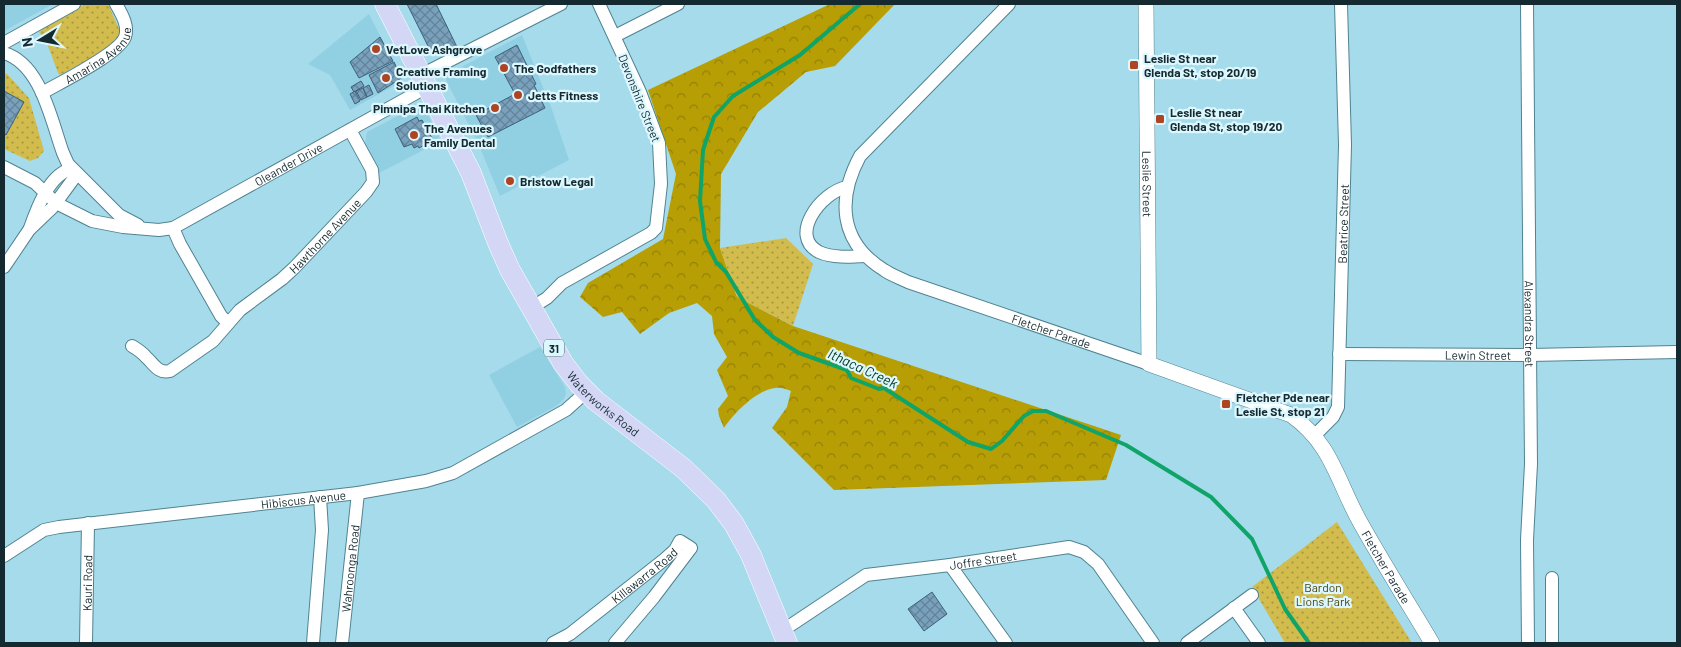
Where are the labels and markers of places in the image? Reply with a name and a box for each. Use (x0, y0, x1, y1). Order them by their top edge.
place label: VetLove Ashgrove (386, 42, 483, 56)
marker: VetLove Ashgrove (370, 43, 382, 55)
place label: Leslie St near Glenda St, stop 20/19 (1144, 51, 1256, 79)
marker: Leslie St near Glenda St, stop 20/19 (1128, 59, 1140, 71)
place label: The Godfathers (514, 61, 596, 75)
marker: The Godfathers (498, 62, 510, 74)
place label: Creative Framing Solutions (396, 64, 487, 92)
marker: Creative Framing Solutions (380, 72, 392, 84)
place label: Jetts Fitness (528, 88, 598, 102)
marker: Jetts Fitness (512, 89, 524, 101)
place label: Pimnipa Thai Kitchen (373, 101, 485, 115)
marker: Pimnipa Thai Kitchen (489, 102, 501, 114)
place label: Leslie St near Glenda St, stop 19/20 (1170, 105, 1283, 133)
marker: Leslie St near Glenda St, stop 19/20 (1154, 113, 1166, 125)
place label: The Avenues Family Dental (424, 121, 495, 149)
marker: The Avenues Family Dental (408, 129, 420, 141)
place label: Bristow Legal (520, 174, 593, 188)
marker: Bristow Legal (504, 175, 516, 187)
place label: Fletcher Pde near Leslie St, stop 21 (1236, 390, 1330, 418)
marker: Fletcher Pde near Leslie St, stop 21 (1220, 398, 1232, 410)

